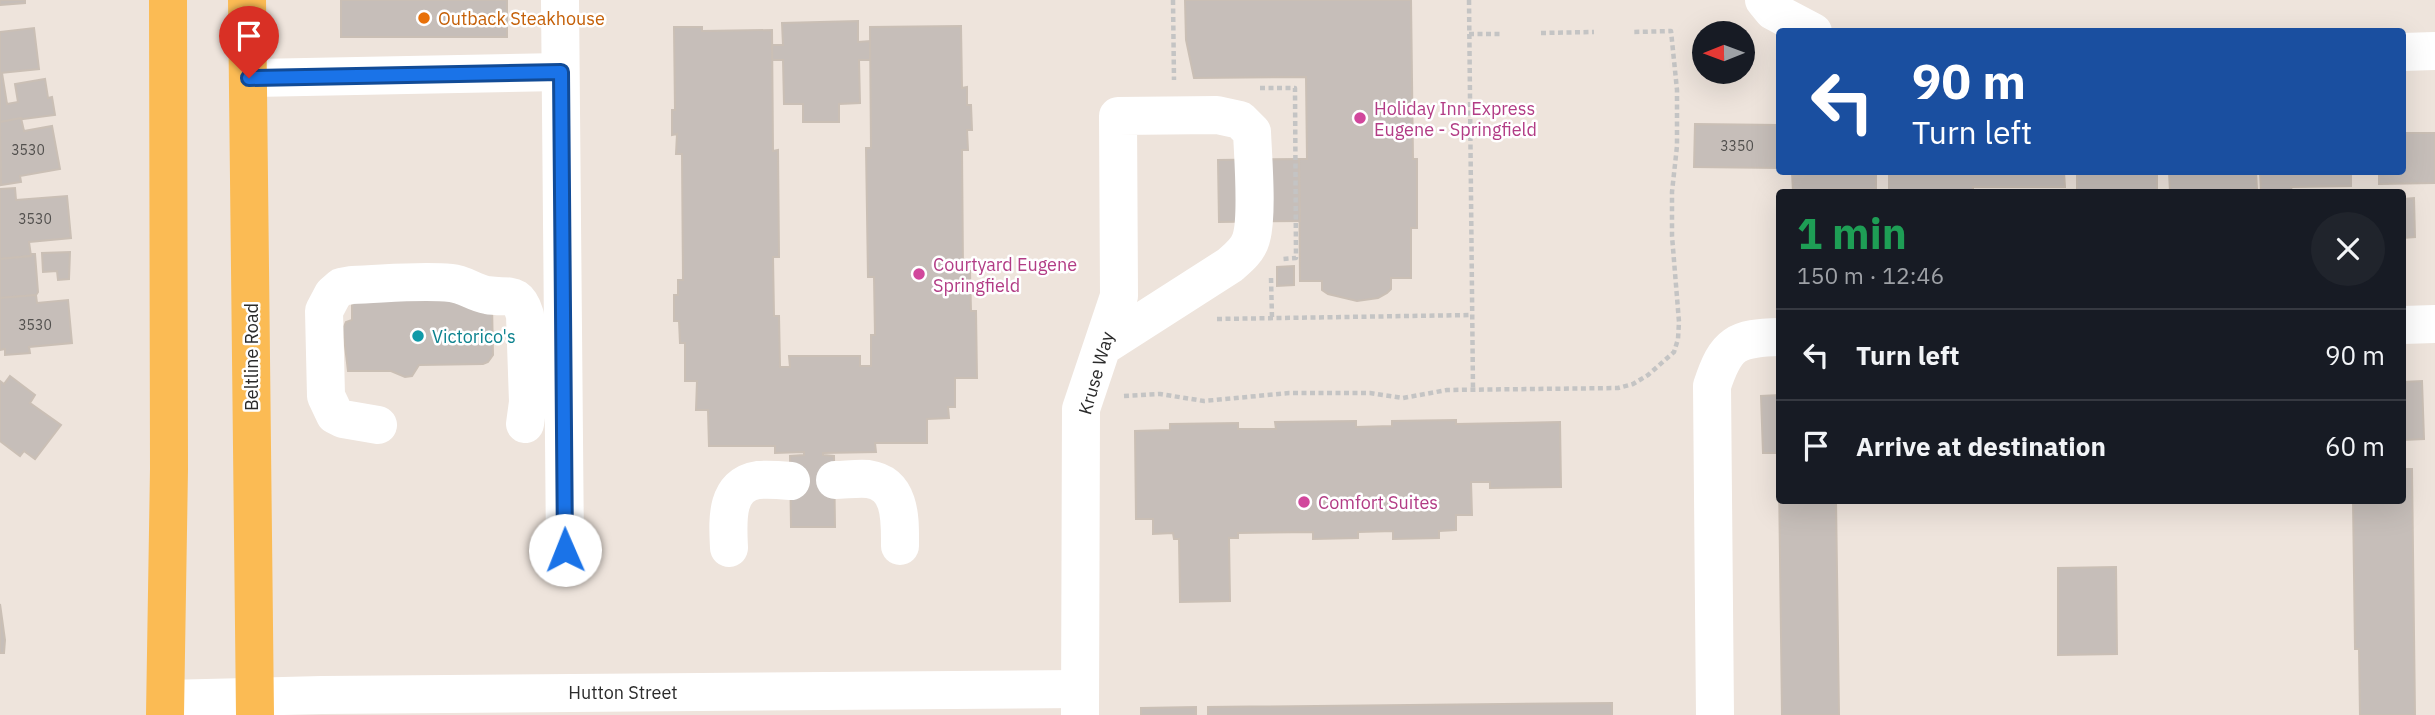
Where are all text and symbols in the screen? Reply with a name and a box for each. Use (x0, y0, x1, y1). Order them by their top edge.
pin (219, 6, 279, 78)
place label: Outback Steakhouse (438, 7, 605, 30)
marker: Outback Steakhouse (416, 10, 432, 26)
icon: arrive (230, 17, 268, 55)
north arrow (1692, 21, 1755, 84)
map controls (1692, 21, 1755, 84)
text: 90 m (1912, 49, 2026, 112)
icon: left (1797, 56, 1888, 147)
place label: Holiday Inn Express Eugene - Springfield (1374, 97, 1537, 141)
marker: Holiday Inn Express Eugene - Springfield (1352, 110, 1368, 126)
text: Turn left (1912, 111, 2032, 153)
house number: 3350 (1720, 137, 1754, 155)
house number: 3530 (11, 141, 45, 159)
text: 1 min (1797, 206, 1907, 261)
house number: 3530 (18, 210, 52, 228)
button: close (2311, 212, 2385, 286)
place label: Courtyard Eugene Springfield (933, 253, 1077, 297)
text: 150 m · 12:46 (1797, 260, 1944, 290)
marker: Courtyard Eugene Springfield (911, 266, 927, 282)
street label: Beltline Road (240, 303, 263, 411)
house number: 3530 (18, 316, 52, 334)
place label: Victorico's (432, 325, 516, 348)
marker: Victorico's (410, 328, 426, 344)
street label: Kruse Way (1073, 329, 1119, 417)
icon: left (1797, 336, 1835, 374)
text: Turn left (1856, 338, 1959, 372)
text: 90 m (2325, 338, 2385, 372)
icon: arrive (1797, 427, 1835, 465)
text: Arrive at destination (1856, 429, 2106, 463)
text: 60 m (2325, 429, 2385, 463)
place label: Comfort Suites (1318, 491, 1438, 514)
marker: Comfort Suites (1296, 494, 1312, 510)
position arrow (528, 513, 602, 587)
street label: Hutton Street (568, 681, 678, 704)

